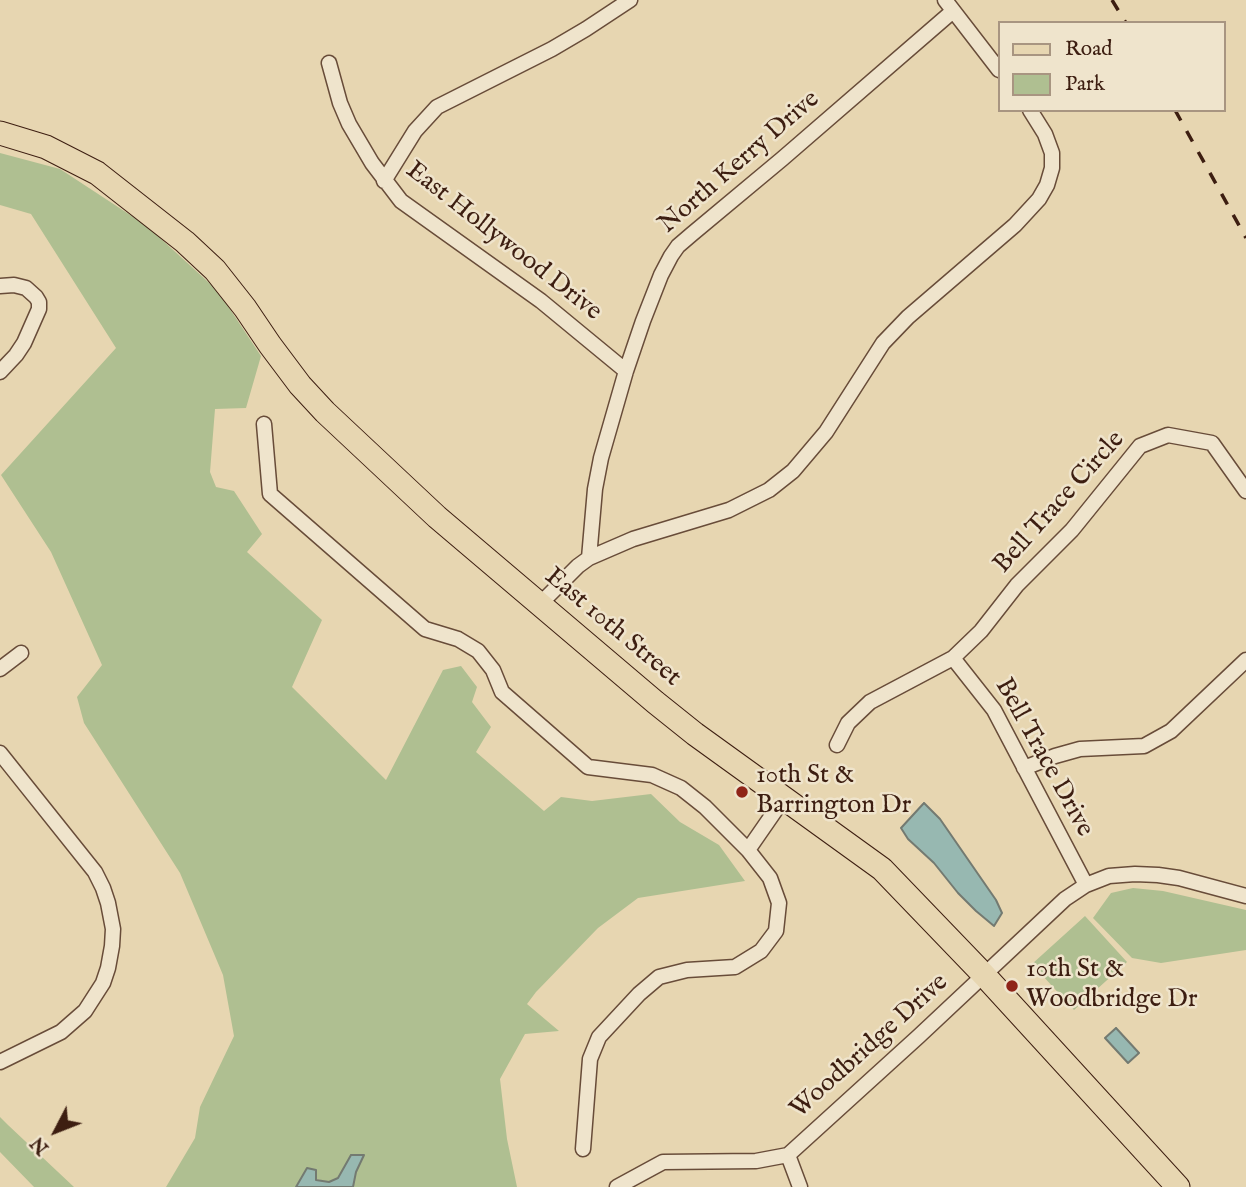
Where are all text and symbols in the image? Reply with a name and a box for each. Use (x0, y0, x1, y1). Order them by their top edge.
legend (998, 21, 1225, 112)
text: Road (1065, 36, 1112, 63)
text: Park (1065, 71, 1105, 98)
street label: North Kerry Drive (653, 85, 827, 241)
street label: East Hollywood Drive (399, 156, 607, 328)
street label: Bell Trace Circle (988, 425, 1132, 581)
street label: East 10th Street (537, 562, 687, 694)
street label: Bell Trace Drive (987, 673, 1099, 843)
place label: 10th St & Barrington Dr (756, 761, 911, 822)
marker: 10th St & Barrington Dr (734, 784, 750, 800)
place label: 10th St & Woodbridge Dr (1026, 955, 1198, 1016)
street label: Woodbridge Drive (785, 968, 955, 1126)
marker: 10th St & Woodbridge Dr (1004, 978, 1020, 994)
north arrow (21, 1096, 91, 1166)
text: N (26, 1131, 55, 1159)

